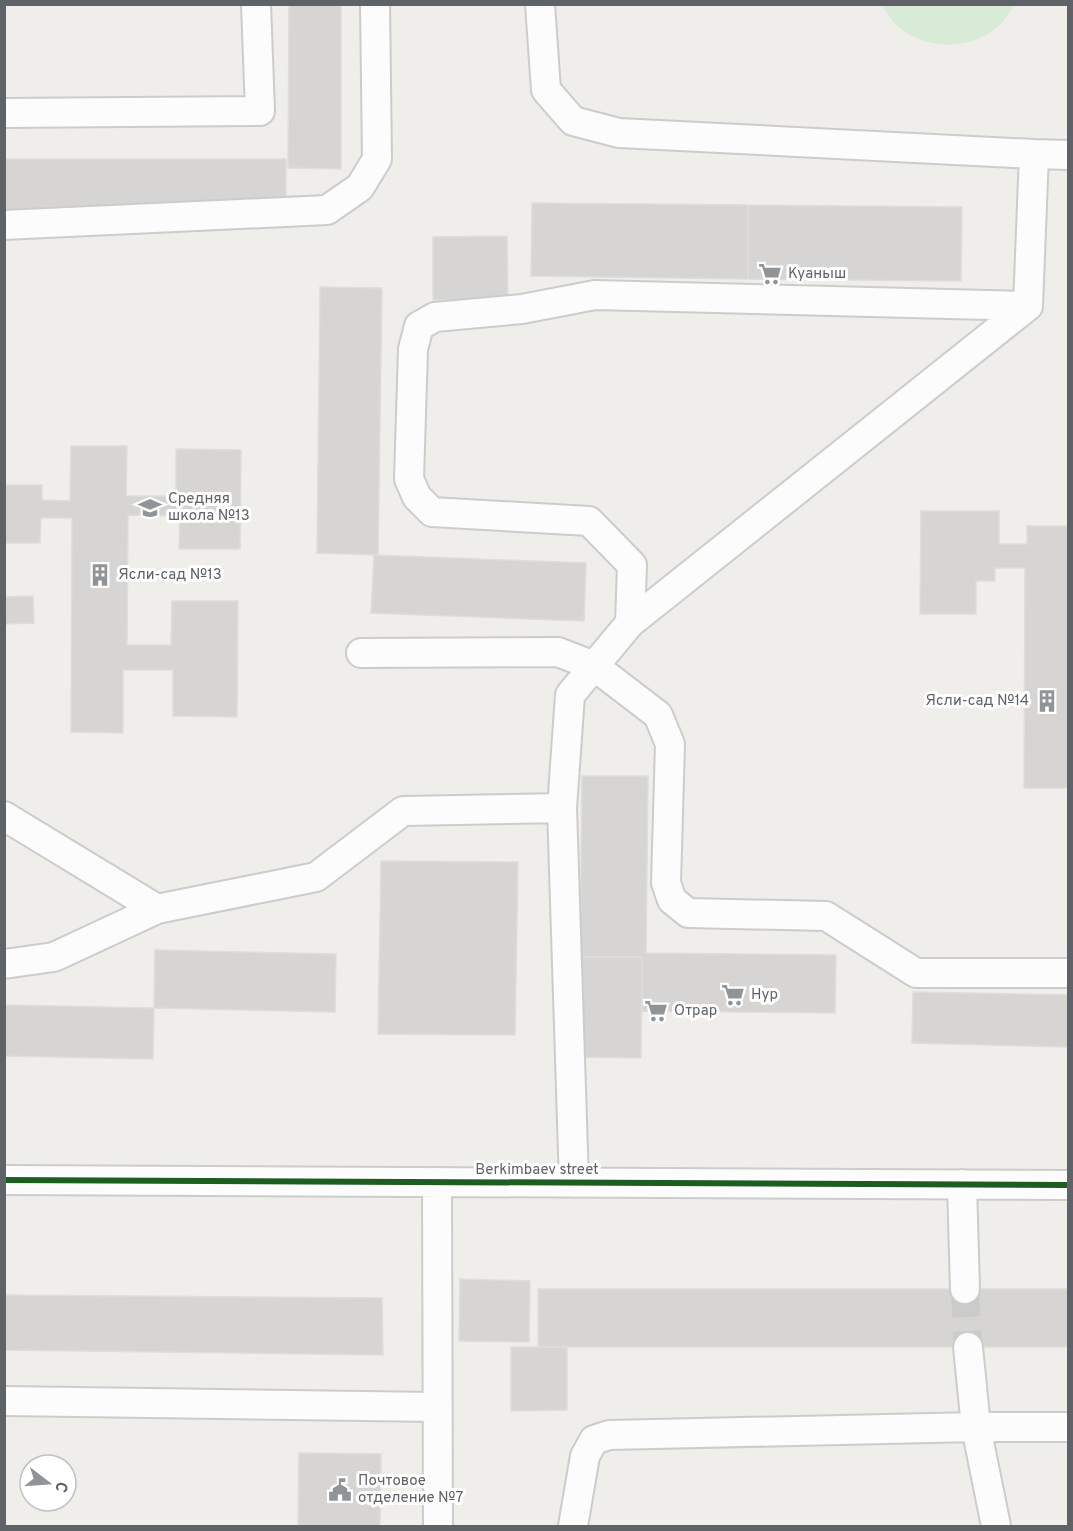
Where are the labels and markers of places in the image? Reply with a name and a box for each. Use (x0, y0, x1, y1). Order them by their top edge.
supermarket icon: Куаныш (757, 261, 783, 287)
place label: Куаныш (788, 265, 846, 284)
place label: Средняя школа №13 (168, 490, 250, 526)
school or university icon: Средняя школа №13 (137, 495, 163, 521)
building icon: Ясли-сад №13 (87, 562, 113, 588)
place label: Ясли-сад №13 (118, 566, 222, 585)
building icon: Ясли-сад №14 (1034, 688, 1060, 714)
place label: Ясли-сад №14 (925, 692, 1029, 711)
supermarket icon: Нур (720, 982, 746, 1008)
place label: Нур (751, 986, 778, 1005)
supermarket icon: Отрар (643, 998, 669, 1024)
place label: Отрар (674, 1002, 717, 1021)
place label: Почтовое отделение №7 (358, 1472, 464, 1508)
public building icon: Почтовое отделение №7 (327, 1477, 353, 1503)

